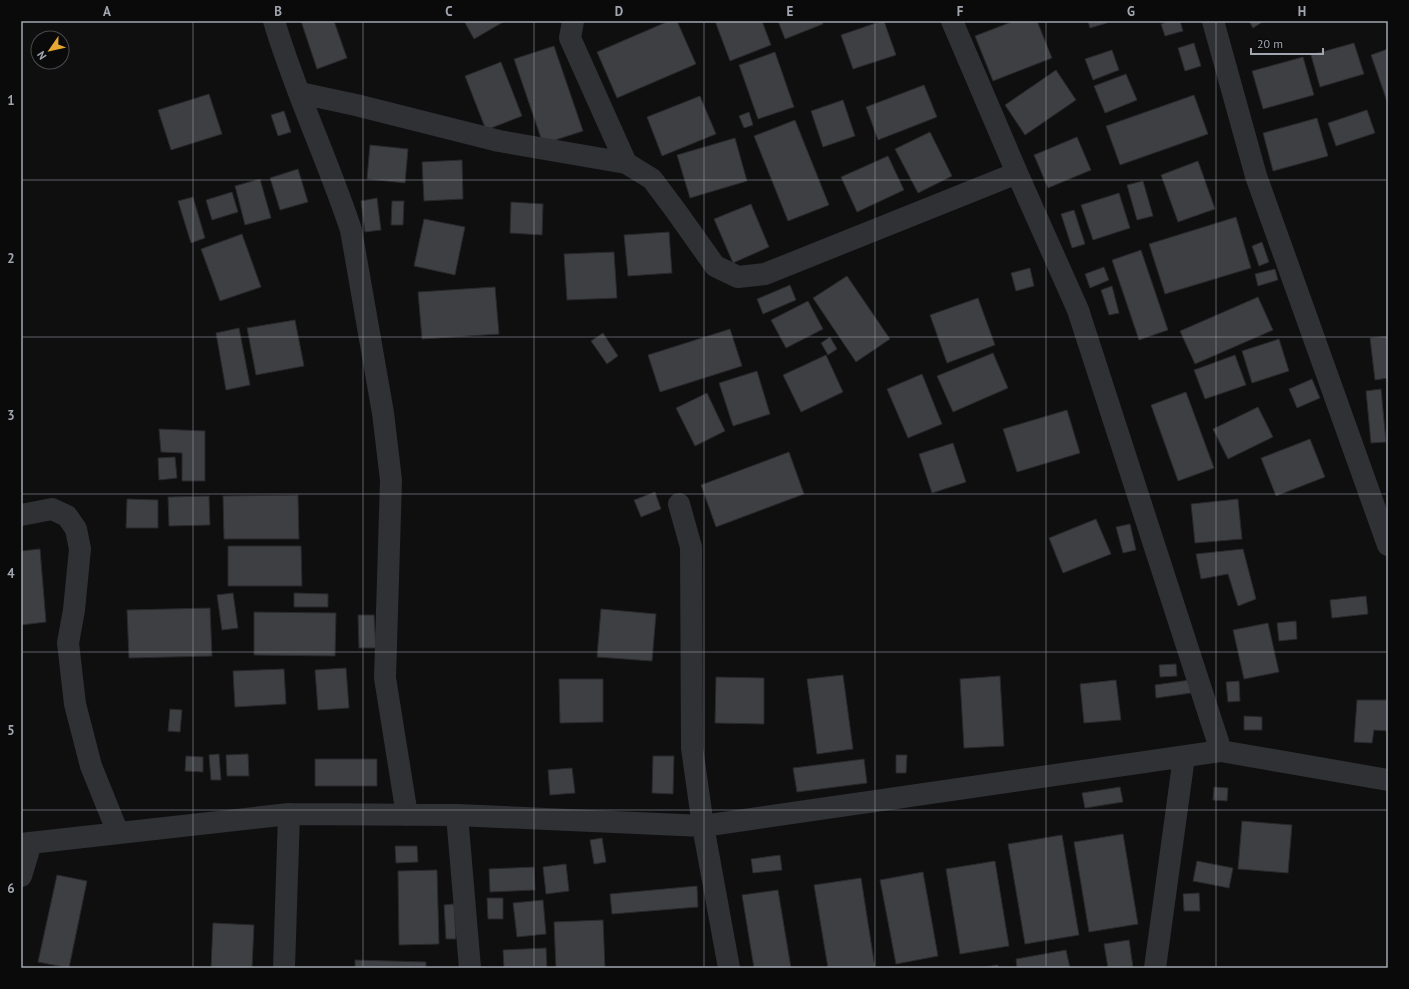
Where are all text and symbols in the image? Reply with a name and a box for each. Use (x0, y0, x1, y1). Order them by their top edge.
text: A (103, 3, 111, 20)
text: B (274, 3, 282, 20)
text: C (445, 3, 453, 20)
text: D (615, 3, 623, 20)
text: E (787, 3, 794, 20)
text: F (957, 3, 964, 20)
text: G (1127, 3, 1135, 20)
text: H (1298, 3, 1306, 20)
north arrow (30, 30, 70, 70)
scale bar (1251, 30, 1323, 56)
text: 20 m (1257, 36, 1283, 51)
text: N (34, 49, 50, 63)
text: 1 (7, 92, 15, 109)
text: 2 (7, 250, 15, 267)
text: 3 (7, 407, 15, 424)
text: 4 (7, 565, 15, 582)
text: 5 (7, 722, 15, 739)
text: 6 (7, 880, 15, 897)

